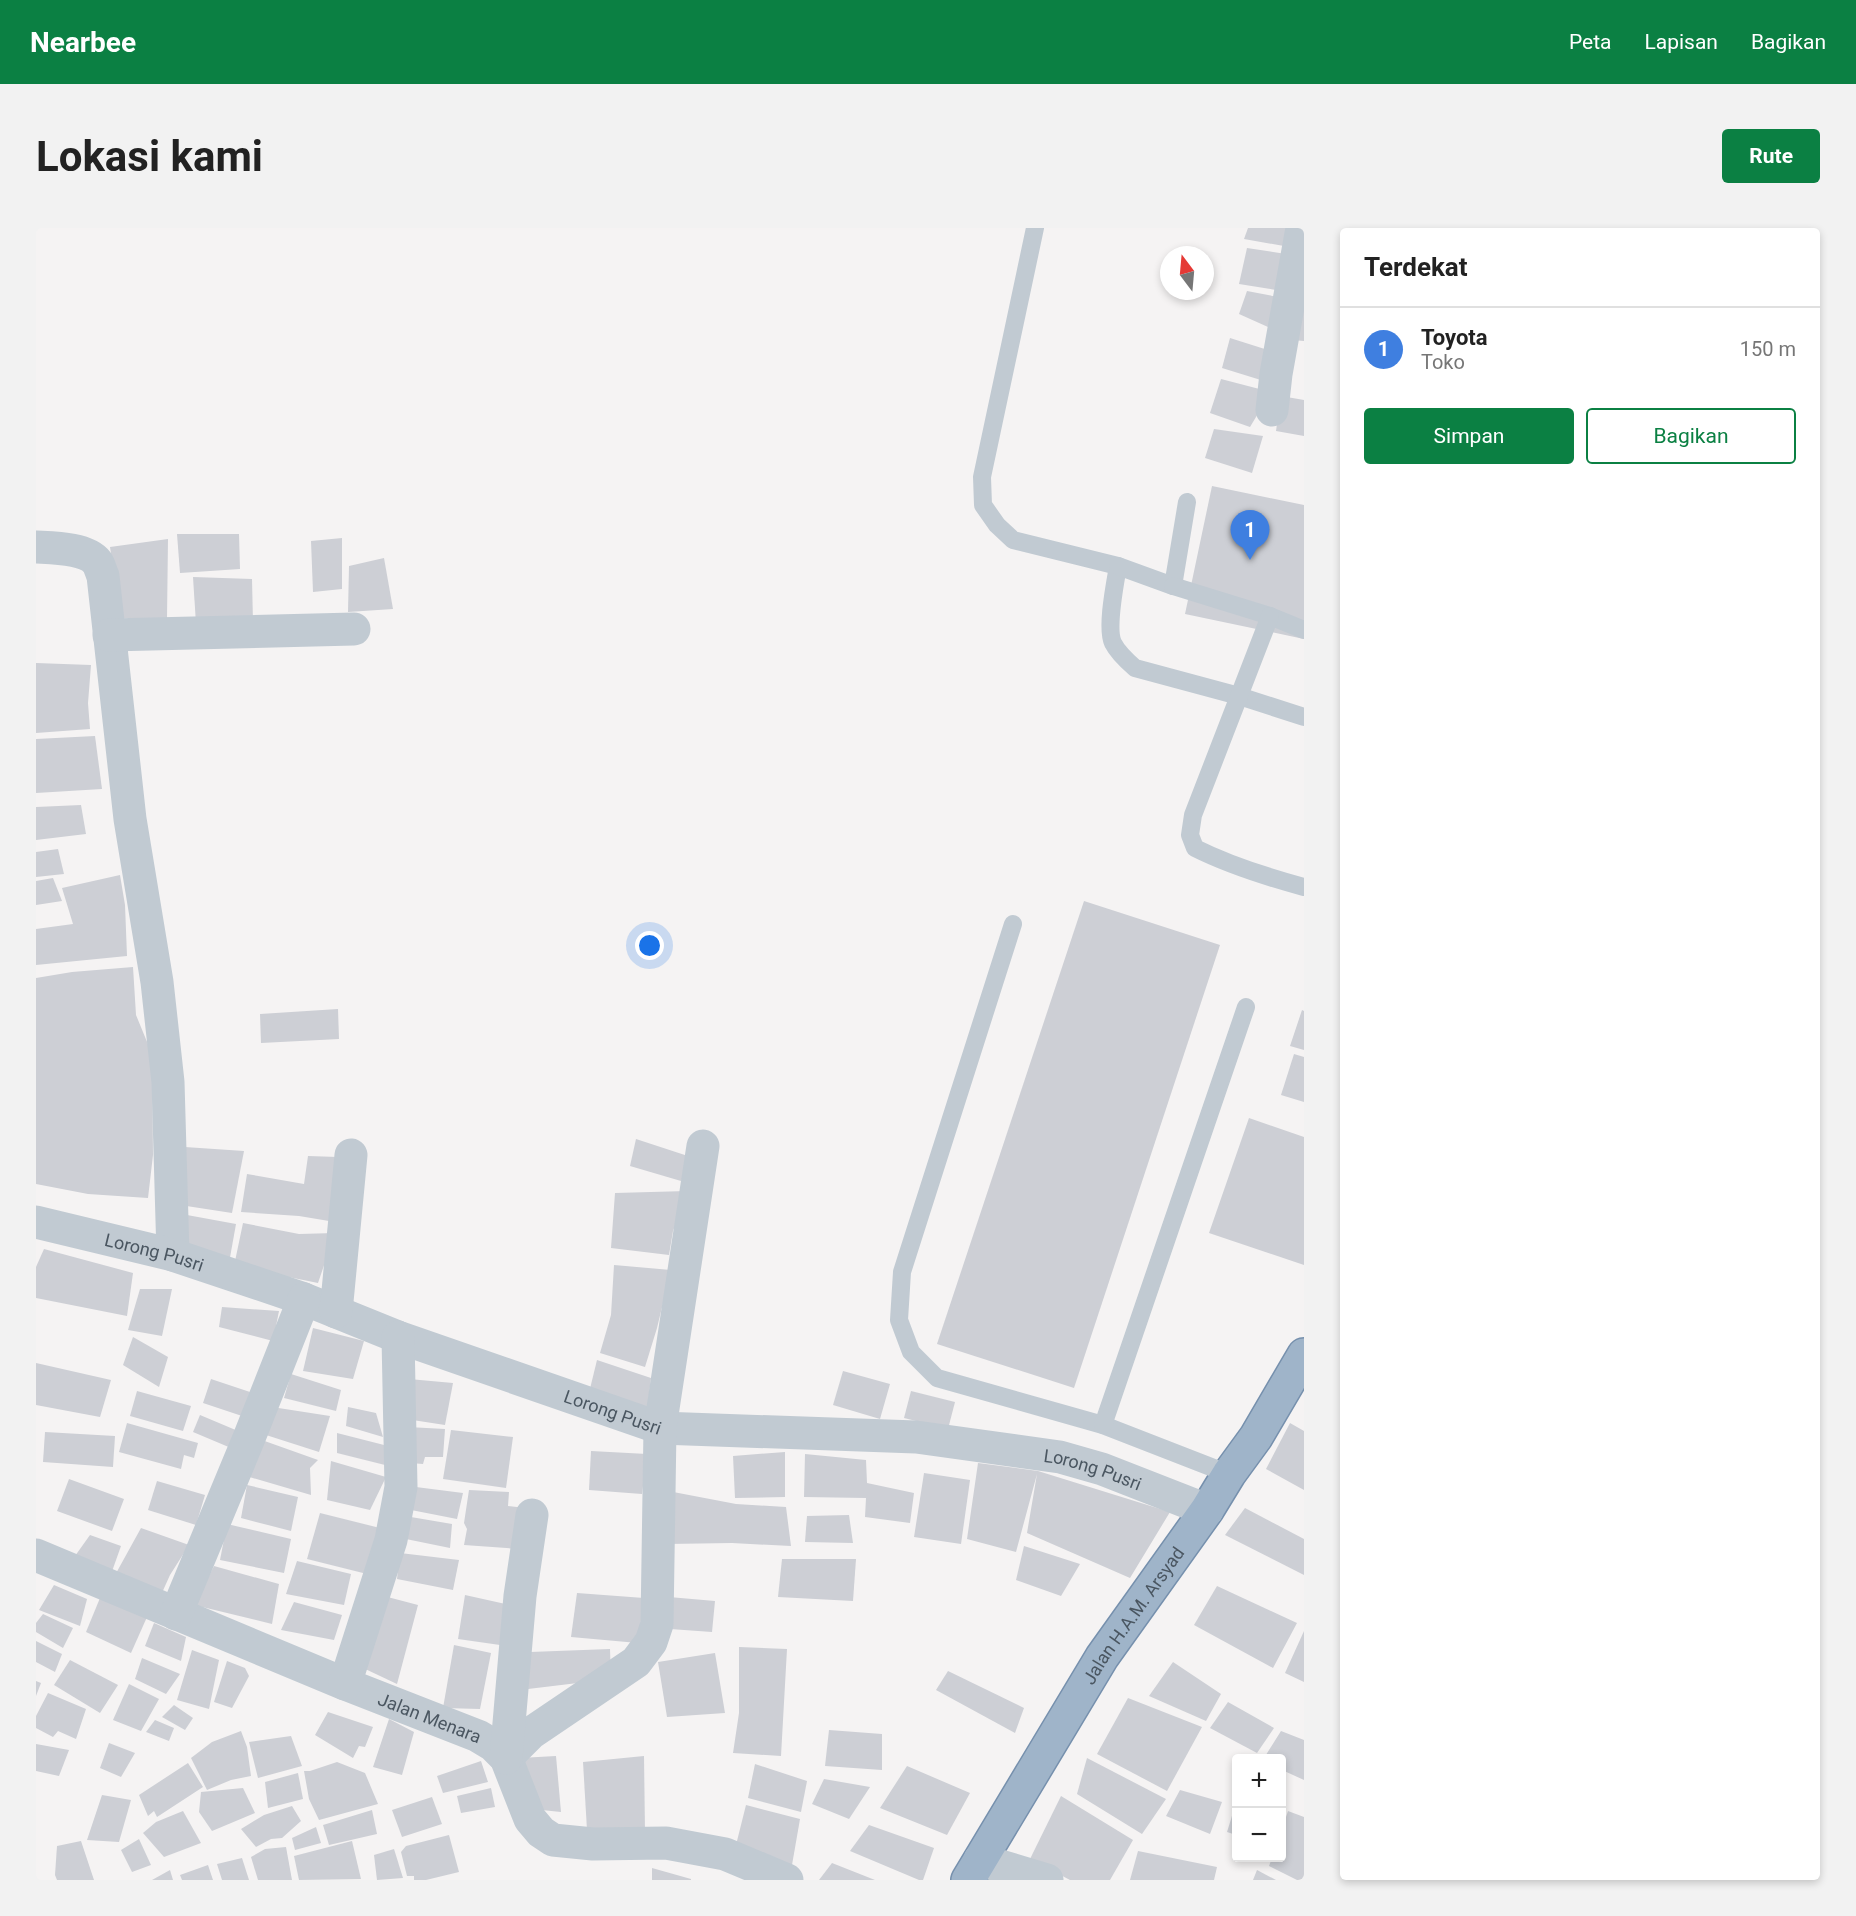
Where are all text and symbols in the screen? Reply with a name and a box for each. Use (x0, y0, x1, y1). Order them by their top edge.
text: Nearbee (30, 26, 136, 59)
text: Peta (1569, 30, 1611, 54)
text: Lapisan (1644, 30, 1718, 54)
text: Bagikan (1751, 30, 1826, 54)
button: Rute (1722, 129, 1820, 183)
text: Lokasi kami (36, 132, 263, 181)
north arrow (1160, 246, 1214, 300)
text: Terdekat (1364, 252, 1468, 282)
text: Toyota (1421, 325, 1488, 350)
text: 1 (1378, 337, 1389, 361)
text: 150 m (1740, 337, 1796, 361)
text: Toko (1421, 350, 1465, 374)
button: Simpan (1364, 408, 1574, 464)
button: Bagikan (1586, 408, 1796, 464)
pin: 1 (1230, 510, 1270, 560)
your location (635, 931, 664, 960)
street label: Lorong Pusri (103, 1228, 207, 1275)
street label: Lorong Pusri (561, 1385, 664, 1438)
street label: Lorong Pusri (1042, 1444, 1145, 1494)
street label: Jalan H.A.M. Arsyad (1078, 1542, 1188, 1688)
street label: Jalan Menara (375, 1688, 484, 1747)
map controls (1232, 1754, 1286, 1862)
button: + (1232, 1754, 1286, 1808)
button: − (1232, 1808, 1286, 1862)

